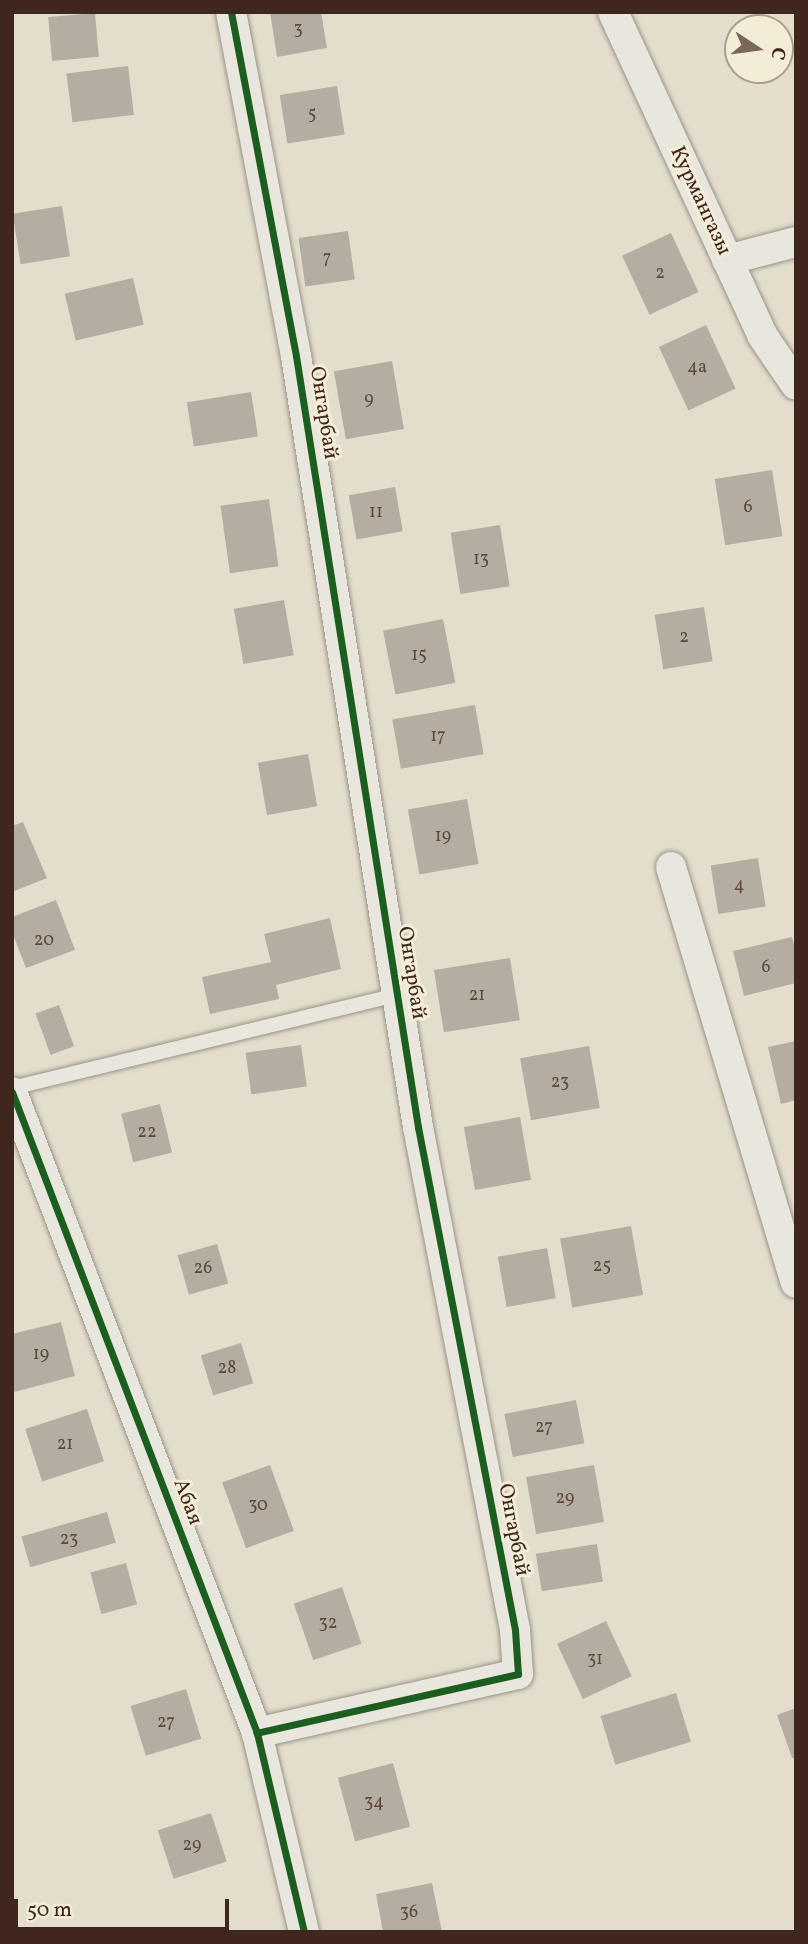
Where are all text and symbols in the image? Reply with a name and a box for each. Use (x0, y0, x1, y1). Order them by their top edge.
north arrow (724, 14, 794, 84)
house number: 3 (293, 19, 303, 41)
text: С (763, 44, 792, 62)
house number: 5 (308, 104, 316, 126)
street label: Курмангазы (664, 143, 736, 259)
house number: 7 (323, 248, 331, 270)
house number: 2 (655, 263, 665, 285)
house number: 4а (687, 357, 707, 379)
street label: Онгарбай (303, 365, 343, 461)
house number: 9 (364, 389, 374, 411)
house number: 6 (743, 497, 753, 519)
house number: 11 (369, 502, 383, 524)
house number: 13 (473, 549, 489, 571)
house number: 2 (679, 627, 689, 649)
house number: 15 (411, 645, 427, 667)
house number: 17 (430, 726, 446, 748)
house number: 19 (435, 826, 451, 848)
house number: 4 (734, 875, 744, 897)
street label: Онгарбай (391, 925, 431, 1021)
house number: 20 (34, 930, 54, 952)
house number: 6 (761, 957, 771, 979)
house number: 21 (469, 985, 485, 1007)
house number: 23 (551, 1072, 569, 1094)
house number: 22 (137, 1122, 157, 1144)
house number: 25 (593, 1256, 611, 1278)
house number: 26 (194, 1258, 212, 1280)
house number: 19 (33, 1344, 49, 1366)
house number: 28 (218, 1358, 236, 1380)
house number: 27 (535, 1417, 553, 1439)
house number: 21 (57, 1434, 73, 1456)
street label: Абая (167, 1475, 207, 1529)
street label: Онгарбай (492, 1482, 534, 1578)
house number: 29 (556, 1488, 574, 1510)
house number: 30 (248, 1495, 268, 1517)
house number: 23 (60, 1529, 78, 1551)
house number: 32 (319, 1613, 337, 1635)
house number: 31 (587, 1649, 603, 1671)
house number: 27 (157, 1712, 175, 1734)
house number: 34 (364, 1792, 384, 1814)
house number: 29 (183, 1835, 201, 1857)
scale bar (18, 1884, 233, 1928)
text: 50 m (27, 1896, 72, 1925)
house number: 36 (400, 1902, 418, 1924)

